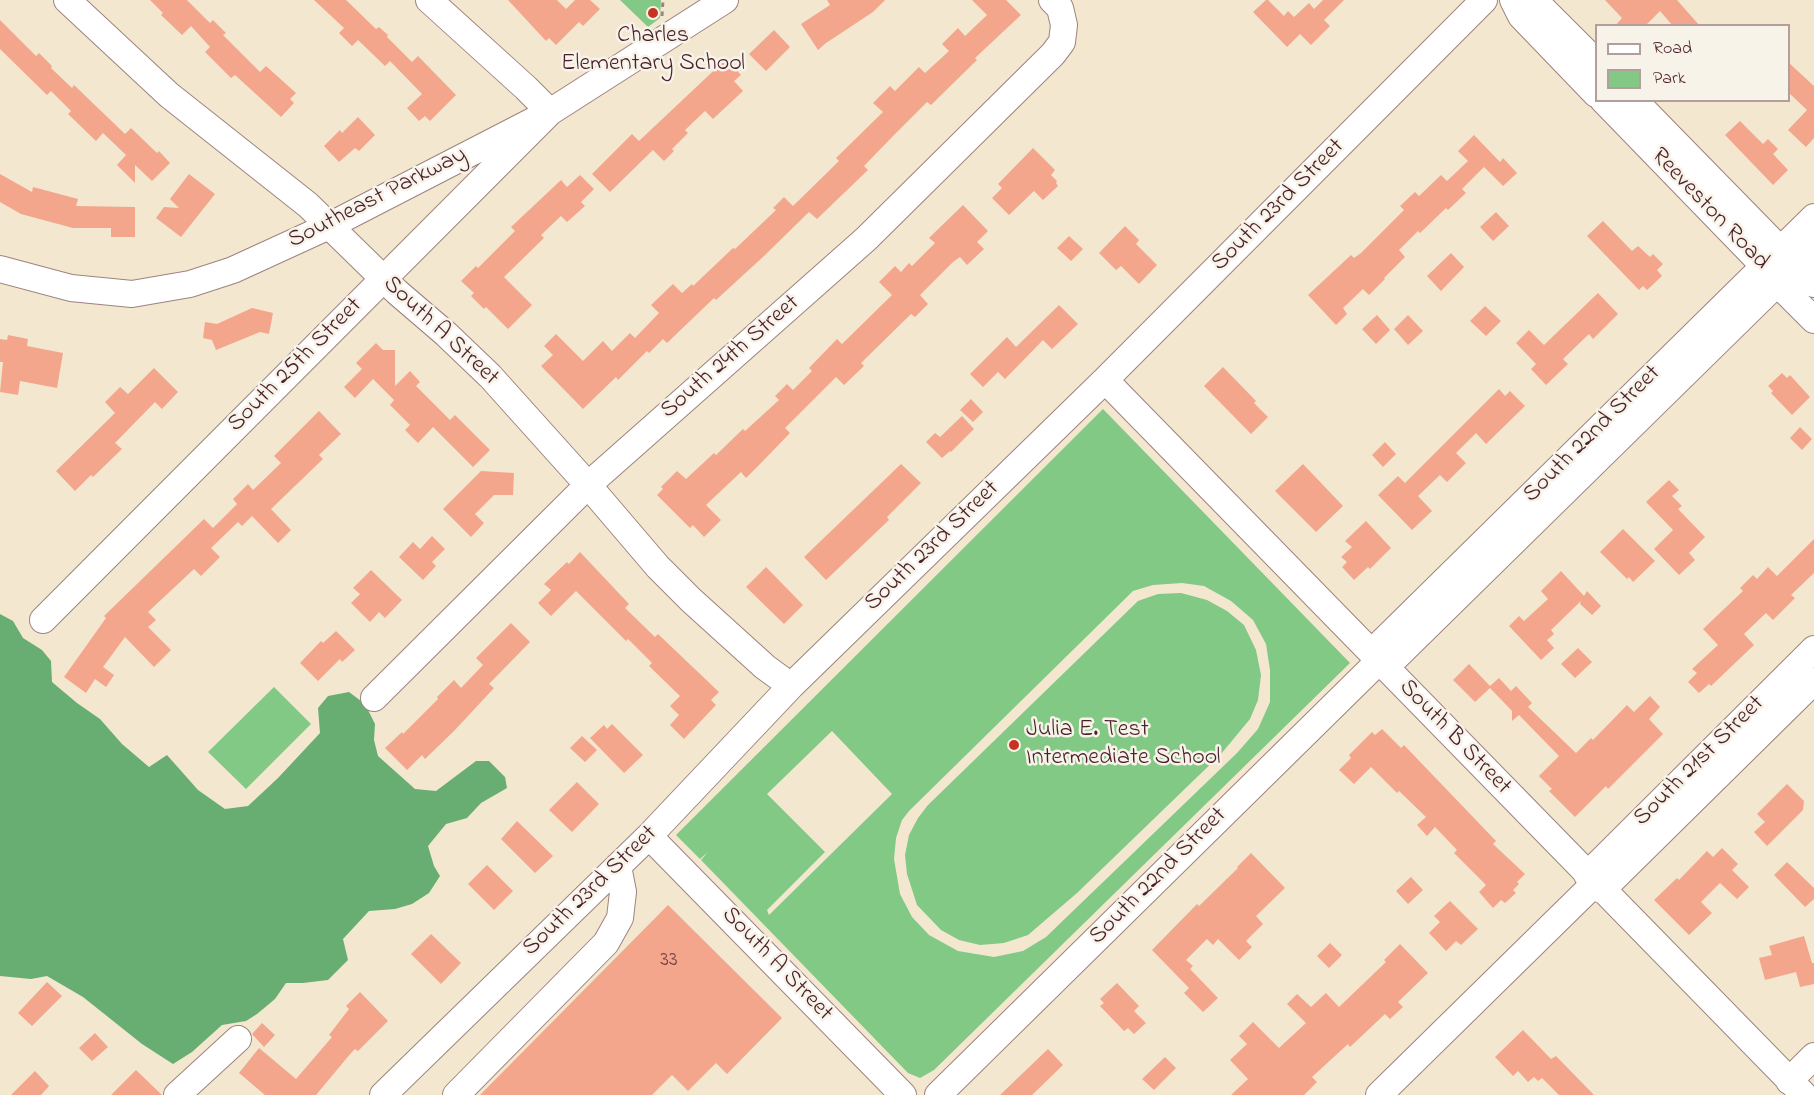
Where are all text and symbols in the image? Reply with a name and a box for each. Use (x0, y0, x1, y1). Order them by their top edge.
marker: Charles Elementary School (646, 6, 660, 20)
place label: Charles Elementary School (561, 23, 745, 79)
legend (1595, 24, 1790, 102)
text: Road (1653, 36, 1692, 62)
text: Park (1653, 66, 1686, 92)
street label: South 23rd Street (1207, 134, 1351, 278)
street label: Southeast Parkway (284, 142, 472, 256)
street label: Reeveston Road (1644, 143, 1774, 277)
street label: South A Street (376, 271, 504, 393)
street label: South 24th Street (656, 290, 806, 426)
street label: South 25th Street (223, 293, 369, 439)
street label: South 22nd Street (1518, 360, 1668, 510)
street label: South 23rd Street (860, 475, 1006, 619)
street label: South B Street (1392, 674, 1516, 802)
street label: South 21st Street (1629, 691, 1771, 833)
place label: Julia E. Test Intermediate School (1026, 717, 1220, 773)
marker: Julia E. Test Intermediate School (1007, 738, 1021, 752)
street label: South 22nd Street (1084, 802, 1234, 952)
street label: South 23rd Street (518, 820, 664, 964)
street label: South A Street (714, 902, 838, 1028)
house number: 33 (660, 949, 678, 975)

